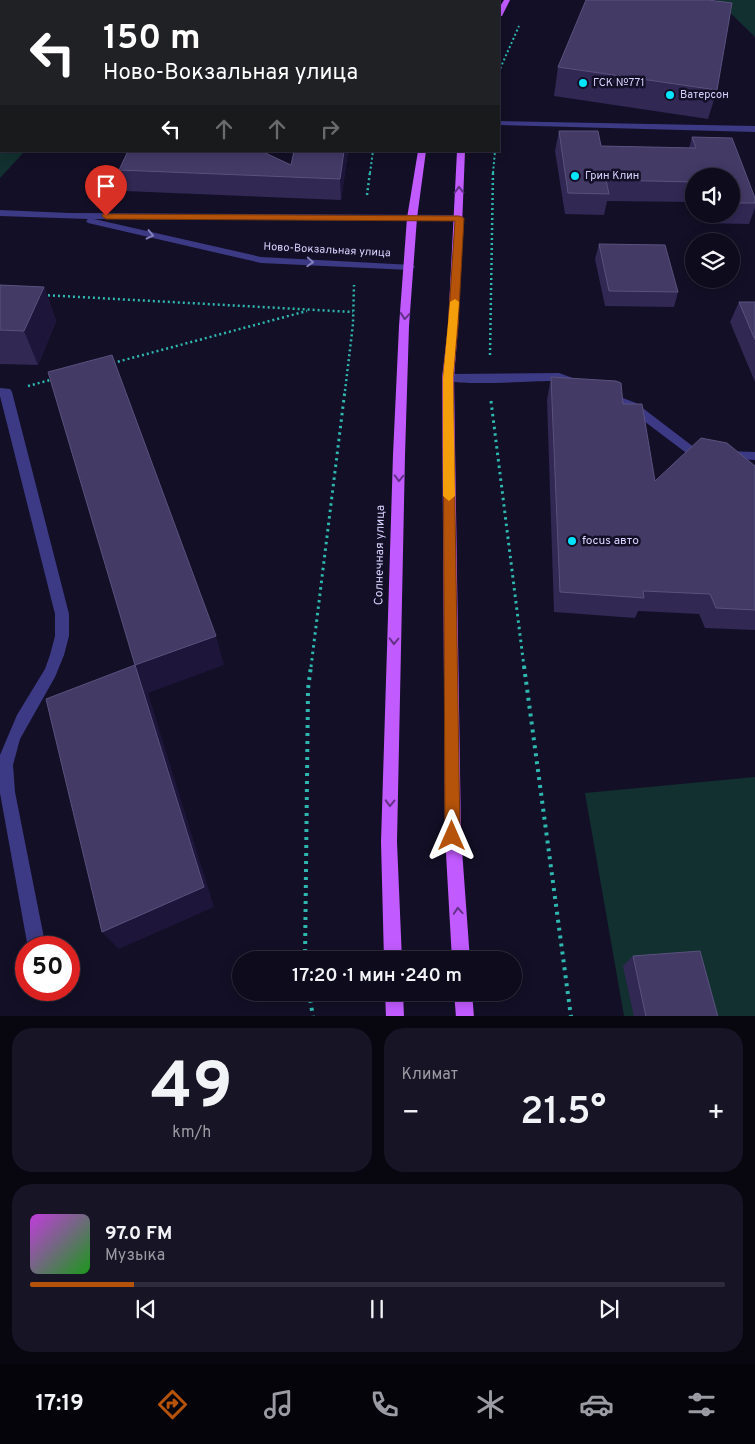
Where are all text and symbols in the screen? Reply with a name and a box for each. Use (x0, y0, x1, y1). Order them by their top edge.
text: 150 m (103, 17, 201, 61)
icon: left (20, 20, 85, 85)
text: Ново-Вокзальная улица (103, 60, 358, 87)
place label: ГСК №771 (593, 76, 645, 90)
marker: ГСК №771 (577, 77, 589, 89)
place label: Ватерсон (680, 88, 729, 102)
marker: Ватерсон (664, 89, 676, 101)
icon: left (157, 115, 185, 143)
icon: ahead (210, 115, 238, 143)
icon: ahead (263, 115, 291, 143)
icon: right (316, 115, 344, 143)
pin (85, 165, 127, 216)
map controls (685, 168, 740, 288)
button: sound (685, 168, 740, 223)
place label: Грин Клин (585, 169, 639, 183)
marker: Грин Клин (569, 170, 581, 182)
icon: arrive (92, 172, 120, 200)
one-way arrow (454, 185, 464, 193)
one-way arrow (146, 229, 155, 240)
button: layers (685, 233, 740, 288)
street label: Ново-Вокзальная улица (263, 240, 391, 260)
one-way arrow (306, 257, 314, 268)
one-way arrow (400, 312, 411, 320)
one-way arrow (393, 475, 404, 483)
street label: Солнечная улица (371, 505, 389, 605)
place label: focus авто (582, 533, 639, 549)
marker: focus авто (566, 535, 578, 547)
one-way arrow (389, 637, 400, 645)
one-way arrow (385, 799, 396, 807)
position arrow (425, 809, 477, 861)
one-way arrow (452, 907, 463, 915)
speed limit sign: 50 (15, 936, 80, 1001)
text: 17:20 · 1 мин · 240 m (292, 964, 462, 988)
text: 49 (151, 1049, 233, 1131)
text: Климат (402, 1065, 458, 1085)
text: 21.5° (520, 1089, 606, 1138)
text: − (402, 1096, 420, 1132)
text: + (707, 1096, 725, 1132)
text: km/h (172, 1123, 211, 1143)
text: 97.0 FM (105, 1222, 172, 1246)
text: Музыка (105, 1246, 165, 1266)
icon: previous (132, 1295, 160, 1323)
icon: pause (363, 1295, 391, 1323)
icon: next (595, 1295, 623, 1323)
icon: directions (155, 1387, 190, 1422)
icon: music (261, 1387, 296, 1422)
icon: phone (367, 1387, 402, 1422)
icon: climate (473, 1387, 508, 1422)
icon: car (579, 1387, 614, 1422)
icon: filters (684, 1387, 719, 1422)
text: 17:19 (35, 1391, 84, 1418)

